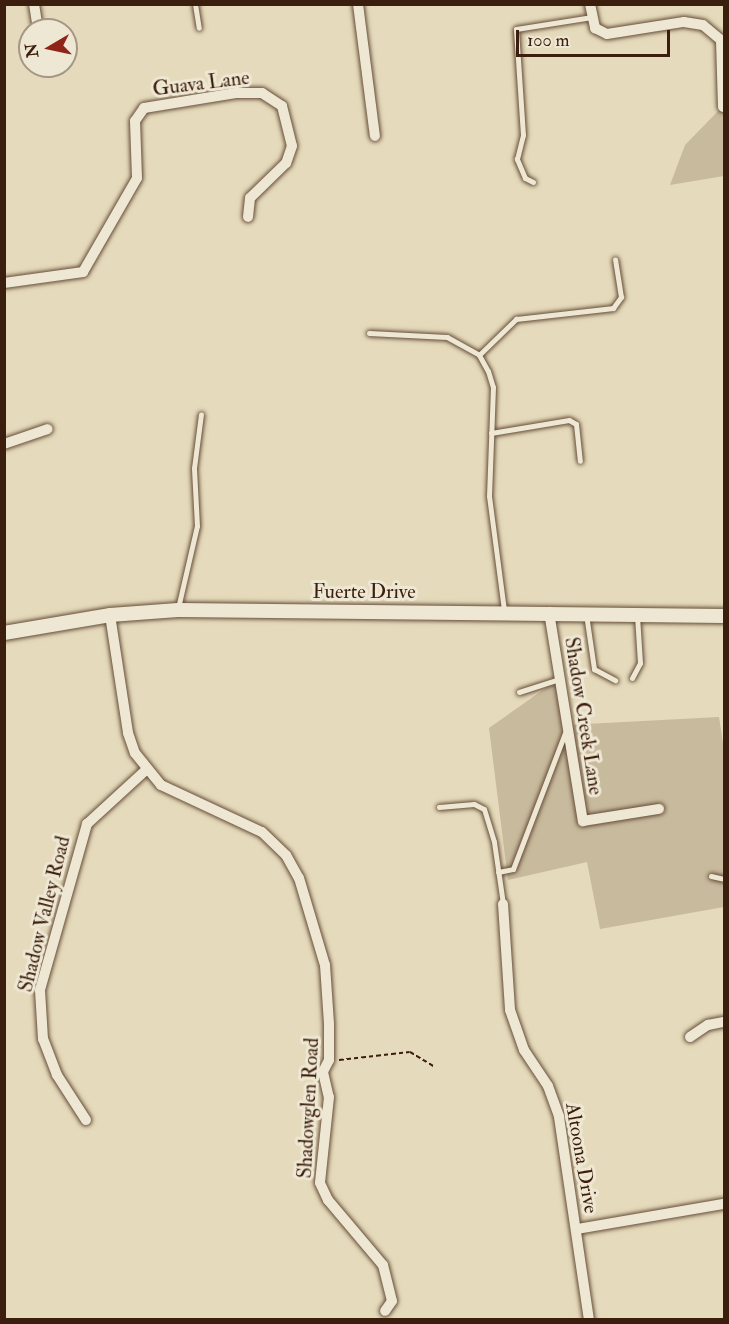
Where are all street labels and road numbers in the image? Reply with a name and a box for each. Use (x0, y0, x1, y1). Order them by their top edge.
street label: Guava Lane (151, 65, 251, 101)
street label: Fuerte Drive (312, 579, 416, 603)
street label: Shadow Creek Lane (560, 635, 608, 797)
street label: Shadow Valley Road (13, 834, 75, 994)
street label: Shadowglen Road (292, 1037, 324, 1179)
street label: Altoona Drive (560, 1101, 604, 1215)

